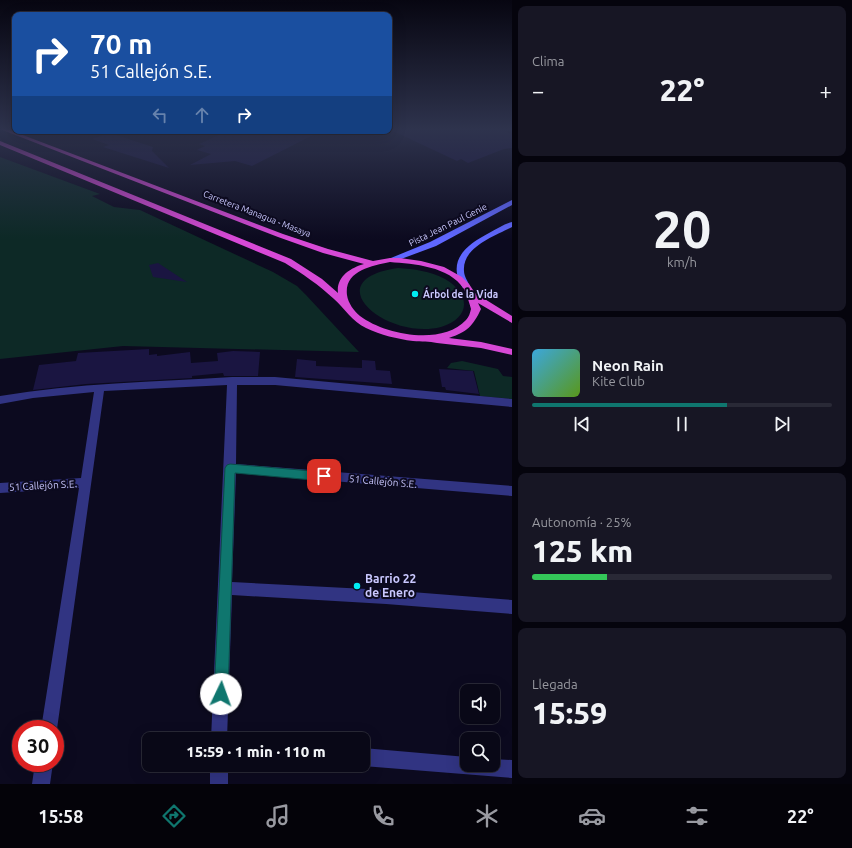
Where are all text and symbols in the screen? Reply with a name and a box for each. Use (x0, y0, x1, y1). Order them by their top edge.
icon: right (24, 28, 76, 80)
text: 70 m (90, 28, 152, 59)
text: Clima (532, 54, 564, 68)
text: 51 Callejón S.E. (90, 61, 212, 81)
text: 22° (660, 73, 704, 107)
text: − (532, 78, 544, 103)
text: + (820, 78, 832, 103)
icon: left (149, 104, 171, 126)
icon: ahead (191, 104, 213, 126)
icon: right (233, 104, 255, 126)
street label: Carretera Managua - Masaya (202, 189, 312, 239)
text: 20 (653, 200, 711, 258)
street label: Pista Jean Paul Genie (407, 202, 489, 248)
text: km/h (667, 255, 697, 269)
place label: Árbol de la Vida (423, 287, 498, 300)
marker: Árbol de la Vida (410, 289, 420, 299)
text: Neon Rain (592, 357, 664, 374)
text: Kite Club (592, 374, 645, 388)
icon: previous (571, 413, 593, 435)
icon: pause (671, 413, 693, 435)
icon: next (771, 413, 793, 435)
pin (307, 459, 341, 493)
icon: arrive (313, 465, 335, 487)
street label: 51 Callejón S.E. (349, 473, 417, 490)
street label: 51 Callejón S.E. (9, 478, 77, 493)
text: Autonomía · 25% (532, 515, 631, 529)
text: 125 km (532, 534, 633, 568)
place label: Barrio 22 de Enero (365, 572, 417, 599)
marker: Barrio 22 de Enero (352, 581, 362, 591)
position arrow (200, 673, 242, 715)
text: Llegada (532, 677, 578, 691)
map controls (460, 684, 500, 772)
button: sound (460, 684, 500, 724)
text: 15:59 (532, 696, 607, 730)
speed limit sign: 30 (12, 720, 64, 772)
button: search (460, 732, 500, 772)
text: 15:59 · 1 min · 110 m (186, 743, 326, 760)
icon: directions (160, 802, 188, 830)
icon: music (264, 802, 292, 830)
icon: phone (369, 802, 397, 830)
icon: climate (473, 802, 501, 830)
icon: car (578, 802, 606, 830)
icon: filters (683, 802, 711, 830)
text: 15:58 (38, 806, 83, 826)
text: 22° (787, 806, 814, 826)

